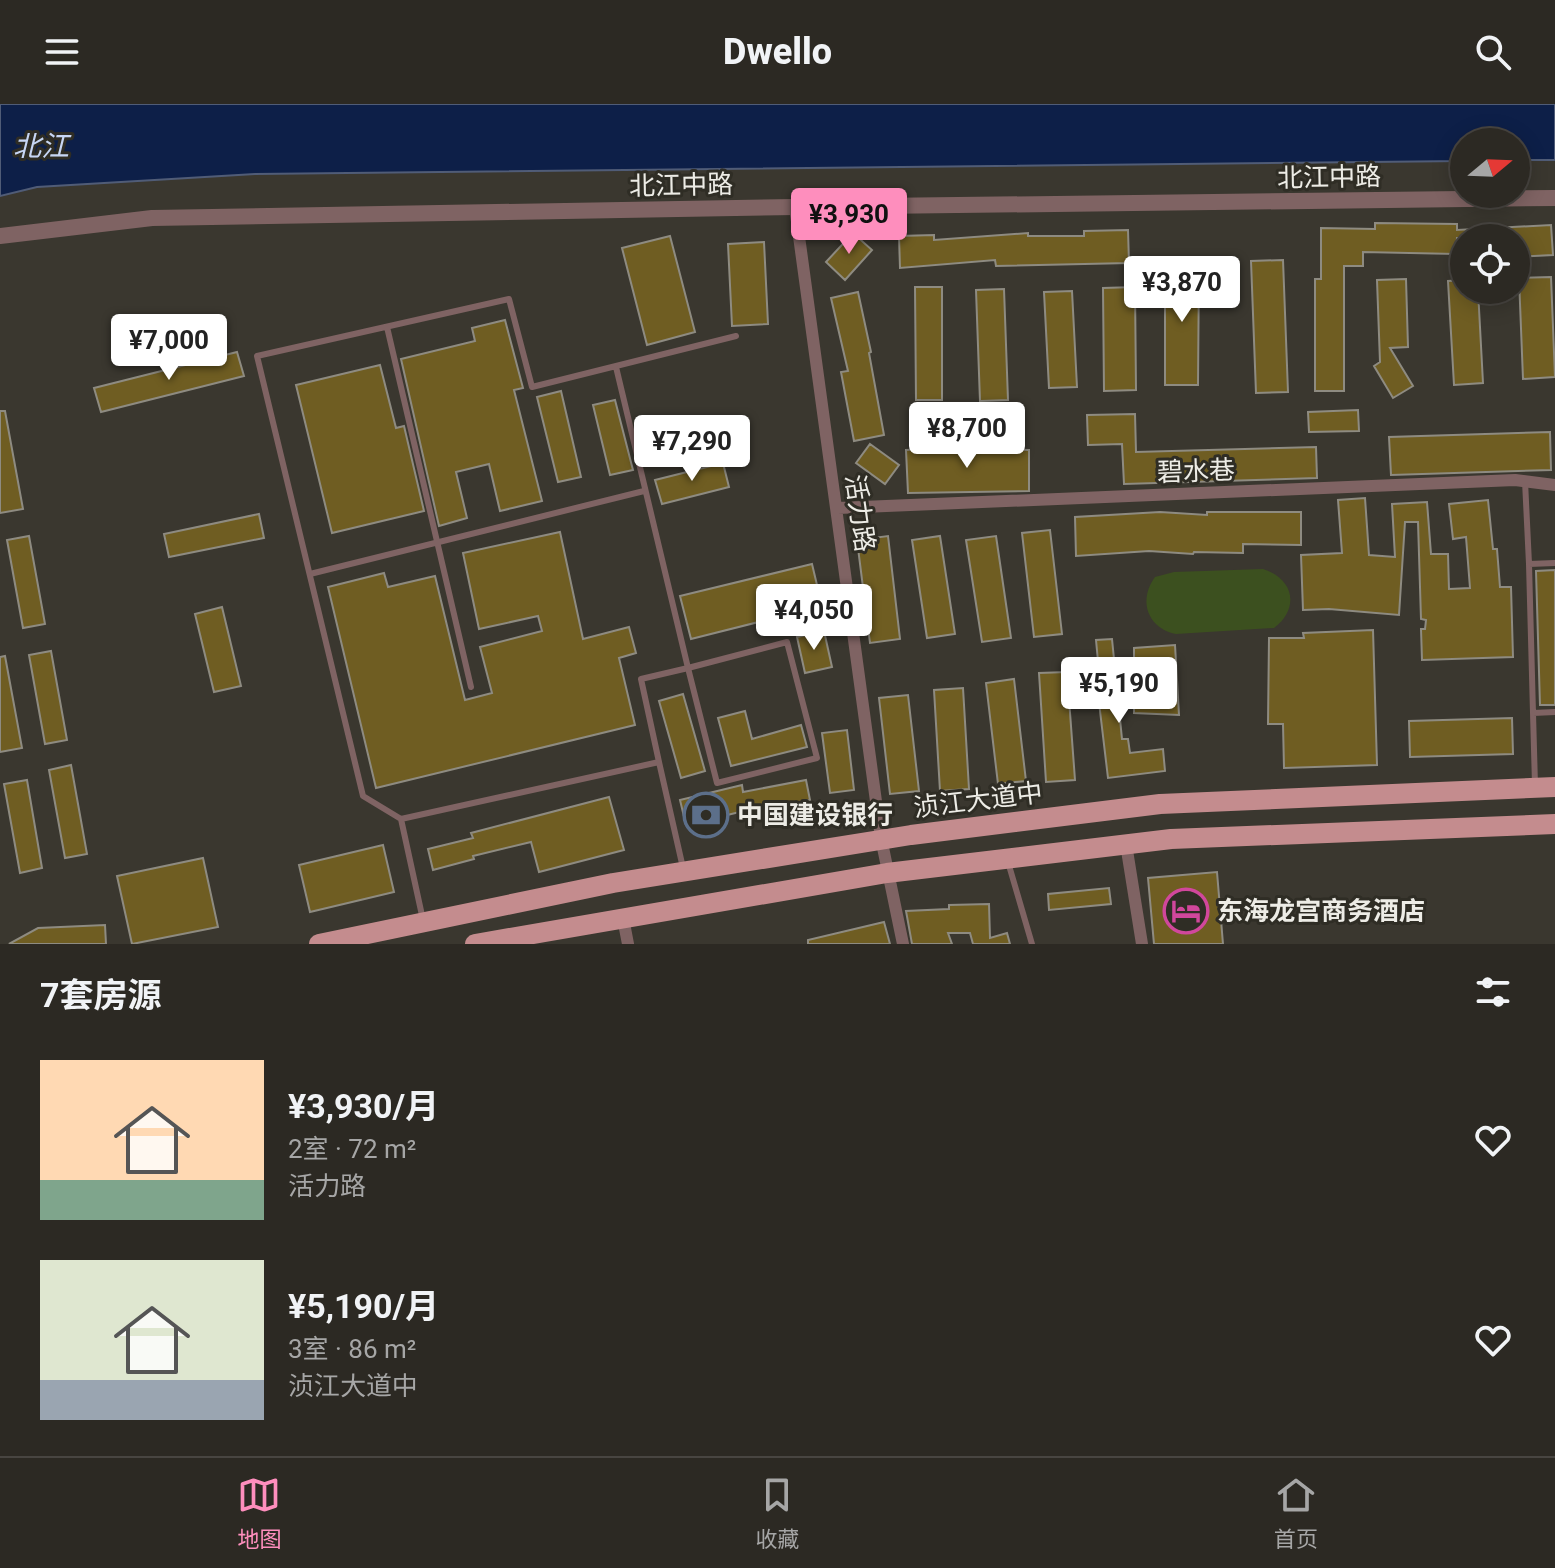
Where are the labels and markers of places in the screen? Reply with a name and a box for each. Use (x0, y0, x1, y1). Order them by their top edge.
pin: ¥3,930 (784, 188, 914, 256)
pin: ¥3,870 (1117, 256, 1247, 324)
pin: ¥7,000 (104, 314, 234, 382)
pin: ¥8,700 (902, 402, 1032, 470)
pin: ¥7,290 (627, 415, 757, 483)
pin: ¥4,050 (749, 584, 879, 652)
pin: ¥5,190 (1054, 657, 1184, 725)
bank icon: 中国建设银行 (682, 791, 730, 839)
place label: 中国建设银行 (737, 800, 893, 830)
hotel icon: 东海龙宫商务酒店 (1162, 887, 1210, 935)
place label: 东海龙宫商务酒店 (1217, 896, 1425, 926)

